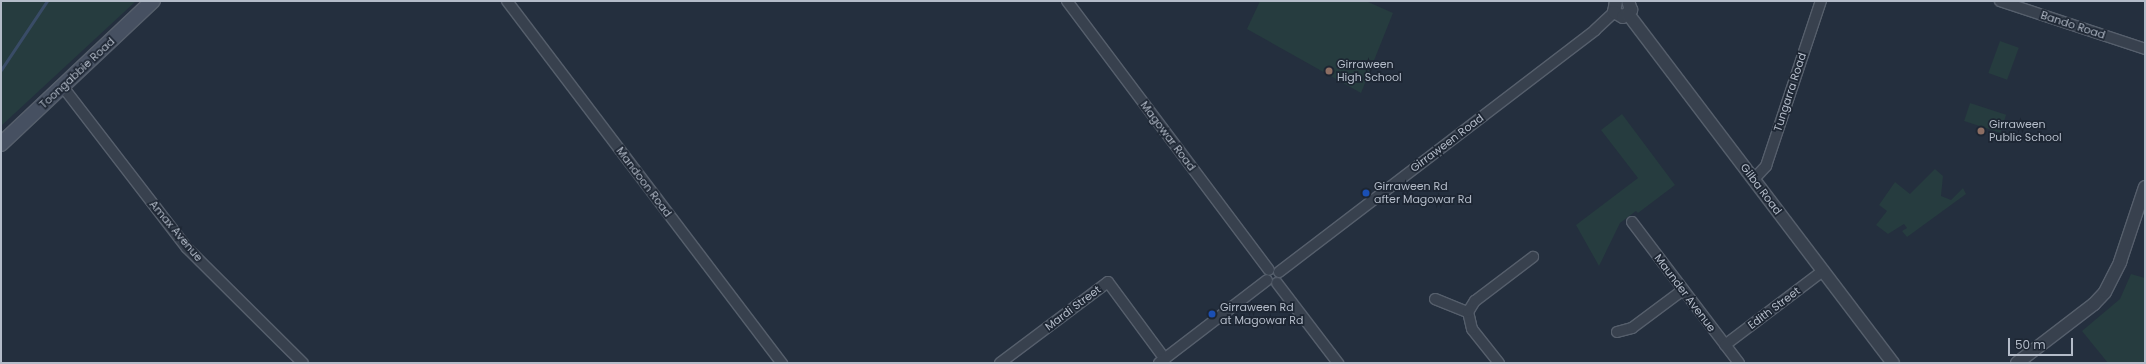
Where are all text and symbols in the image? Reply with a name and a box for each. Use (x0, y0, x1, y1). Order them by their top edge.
street label: Bando Road (2039, 8, 2107, 42)
street label: Toongabbie Road (37, 35, 117, 111)
street label: Tungarra Road (1771, 51, 1809, 133)
place label: Girraween High School (1337, 58, 1402, 84)
marker: Girraween High School (1324, 66, 1334, 76)
street label: Magowar Road (1138, 99, 1198, 173)
street label: Girraween Road (1408, 111, 1486, 175)
place label: Girraween Public School (1989, 118, 2062, 144)
marker: Girraween Public School (1976, 126, 1986, 136)
street label: Mandoon Road (613, 144, 675, 220)
street label: Gilba Road (1738, 161, 1784, 217)
place label: Girraween Rd after Magowar Rd (1374, 180, 1472, 206)
marker: Girraween Rd after Magowar Rd (1361, 188, 1371, 198)
street label: Amax Avenue (147, 198, 205, 264)
street label: Maunder Avenue (1652, 252, 1718, 334)
street label: Mardi Street (1043, 283, 1103, 333)
street label: Edith Street (1745, 284, 1803, 332)
place label: Girraween Rd at Magowar Rd (1220, 301, 1303, 327)
marker: Girraween Rd at Magowar Rd (1207, 309, 1217, 319)
scale bar (2010, 330, 2075, 356)
text: 50 m (2015, 336, 2046, 353)

